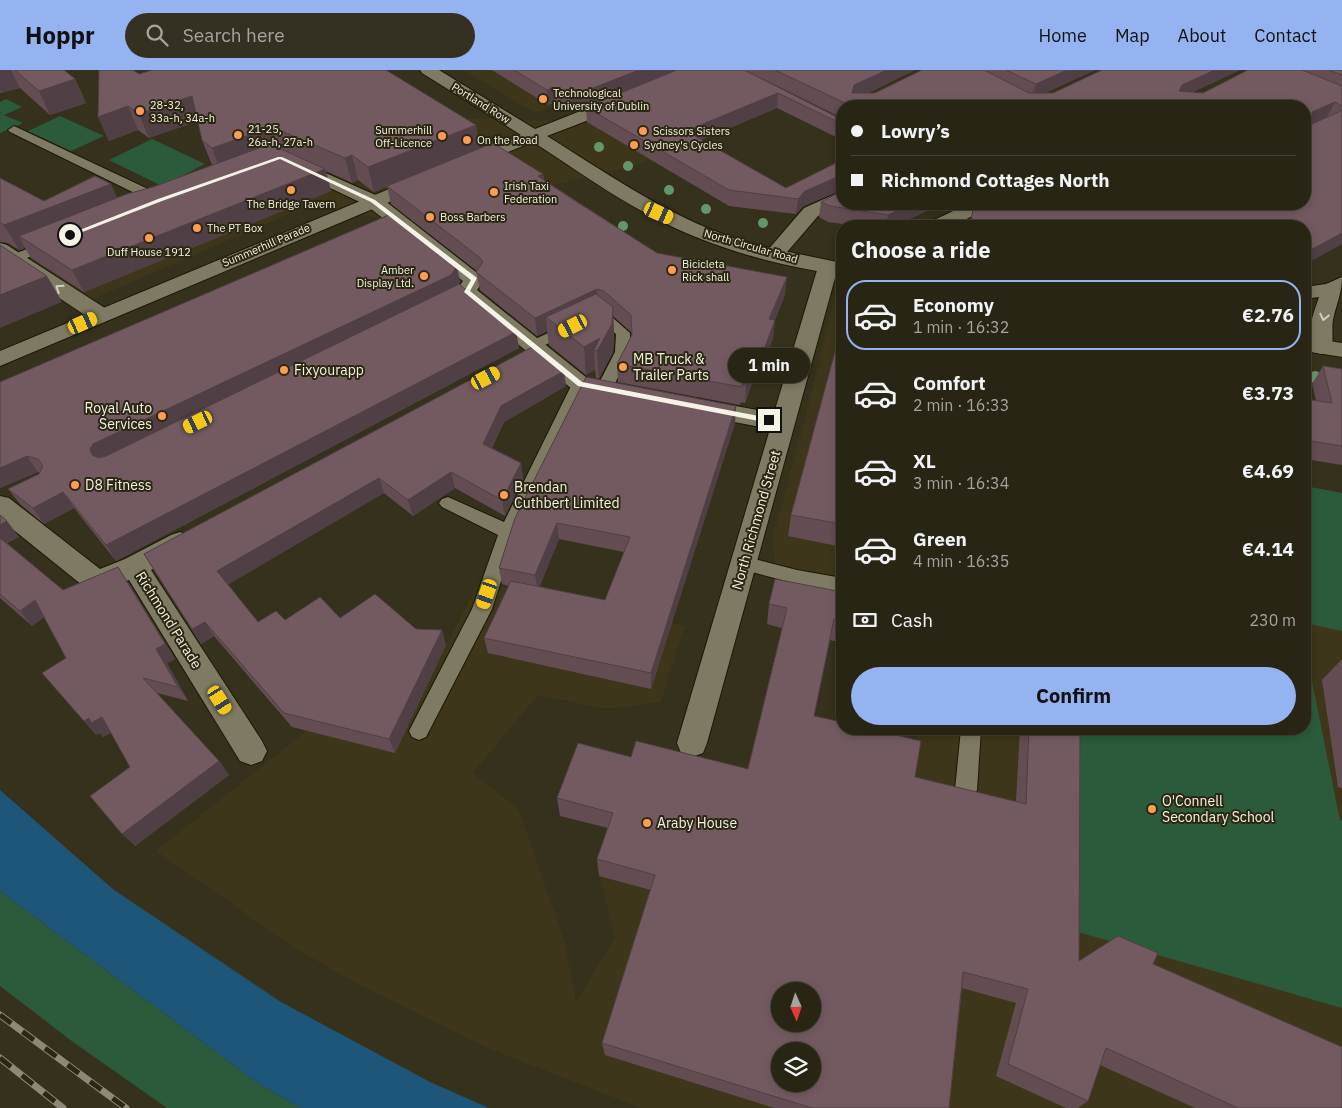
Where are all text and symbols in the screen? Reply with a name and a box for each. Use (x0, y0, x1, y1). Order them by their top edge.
search box (125, 13, 475, 58)
text: Hoppr (25, 19, 95, 51)
icon: search (143, 21, 171, 49)
text: Search here (183, 23, 285, 47)
text: Home (1039, 24, 1087, 47)
text: Map (1115, 24, 1150, 47)
text: About (1178, 24, 1226, 47)
text: Contact (1254, 24, 1317, 47)
street label: Portland Row (449, 80, 513, 127)
place label: Technological University of Dublin (553, 86, 649, 113)
marker: Technological University of Dublin (537, 93, 549, 105)
place label: 28-32, 33a-h, 34a-h (150, 98, 215, 125)
marker: 28-32, 33a-h, 34a-h (134, 105, 146, 117)
text: Lowry’s (881, 119, 950, 143)
place label: 21-25, 26a-h, 27a-h (248, 122, 313, 149)
place label: Summerhill Off-Licence (375, 123, 432, 150)
place label: Scissors Sisters (653, 124, 730, 138)
marker: Scissors Sisters (637, 125, 649, 137)
marker: 21-25, 26a-h, 27a-h (232, 129, 244, 141)
marker: Summerhill Off-Licence (436, 130, 448, 142)
place label: On the Road (477, 133, 538, 147)
marker: On the Road (461, 134, 473, 146)
place label: Sydney's Cycles (644, 138, 723, 152)
marker: Sydney's Cycles (628, 139, 640, 151)
text: Richmond Cottages North (881, 168, 1110, 192)
place label: Irish Taxi Federation (504, 179, 557, 206)
marker: The Bridge Tavern (285, 184, 297, 196)
marker: Irish Taxi Federation (488, 186, 500, 198)
place label: The Bridge Tavern (247, 197, 335, 211)
car (642, 200, 675, 226)
place label: Boss Barbers (440, 210, 506, 224)
marker: Boss Barbers (424, 211, 436, 223)
street label: Summerhill Parade (220, 220, 312, 270)
place label: The PT Box (207, 221, 263, 235)
marker: The PT Box (191, 222, 203, 234)
route start (59, 224, 81, 246)
street label: North Circular Road (703, 226, 799, 266)
marker: Duff House 1912 (143, 232, 155, 244)
text: Choose a ride (851, 235, 991, 264)
place label: Duff House 1912 (107, 245, 191, 259)
place label: Bicicleta Rick shall (682, 257, 729, 284)
place label: Amber Display Ltd. (357, 263, 414, 290)
marker: Bicicleta Rick shall (666, 264, 678, 276)
marker: Amber Display Ltd. (418, 270, 430, 282)
one-way arrow (56, 285, 65, 294)
icon: car (853, 293, 898, 338)
text: Economy (913, 293, 994, 317)
text: €2.76 (1242, 303, 1294, 327)
car (66, 310, 99, 336)
car (556, 313, 589, 339)
one-way arrow (1319, 313, 1330, 322)
text: 1 min · 16:32 (913, 317, 1009, 337)
callout: 1 min (728, 348, 810, 382)
place label: MB Truck & Trailer Parts (633, 350, 709, 384)
text: 1 min (748, 355, 790, 375)
place label: Fixyourapp (294, 361, 364, 379)
marker: MB Truck & Trailer Parts (617, 361, 629, 373)
marker: Fixyourapp (278, 364, 290, 376)
car (469, 364, 502, 392)
icon: car (853, 371, 898, 416)
text: Comfort (913, 371, 986, 395)
text: €3.73 (1242, 381, 1294, 405)
text: 2 min · 16:33 (913, 395, 1009, 415)
place label: Royal Auto Services (84, 399, 152, 433)
car (181, 409, 214, 435)
route end (758, 409, 780, 431)
marker: Royal Auto Services (156, 410, 168, 422)
street label: North Richmond Street (727, 448, 785, 592)
icon: car (853, 449, 898, 494)
text: XL (913, 449, 936, 473)
text: €4.69 (1242, 459, 1294, 483)
text: 3 min · 16:34 (913, 473, 1009, 493)
place label: D8 Fitness (85, 476, 152, 494)
place label: Brendan Cuthbert Limited (514, 478, 620, 512)
marker: D8 Fitness (69, 479, 81, 491)
marker: Brendan Cuthbert Limited (498, 489, 510, 501)
icon: car (853, 527, 898, 572)
text: Green (913, 527, 967, 551)
text: €4.14 (1242, 537, 1294, 561)
text: 4 min · 16:35 (913, 551, 1009, 571)
street label: Richmond Parade (132, 568, 206, 672)
car (475, 577, 498, 611)
icon: cash (851, 606, 879, 634)
text: Cash (891, 608, 933, 632)
text: 230 m (1249, 610, 1296, 630)
button: Confirm (851, 667, 1296, 725)
car (205, 683, 234, 717)
place label: O'Connell Secondary School (1162, 792, 1275, 826)
marker: O'Connell Secondary School (1146, 803, 1158, 815)
place label: Araby House (657, 814, 737, 832)
marker: Araby House (641, 817, 653, 829)
north arrow (771, 982, 821, 1032)
map controls (771, 982, 821, 1092)
button: layers (771, 1042, 821, 1092)

